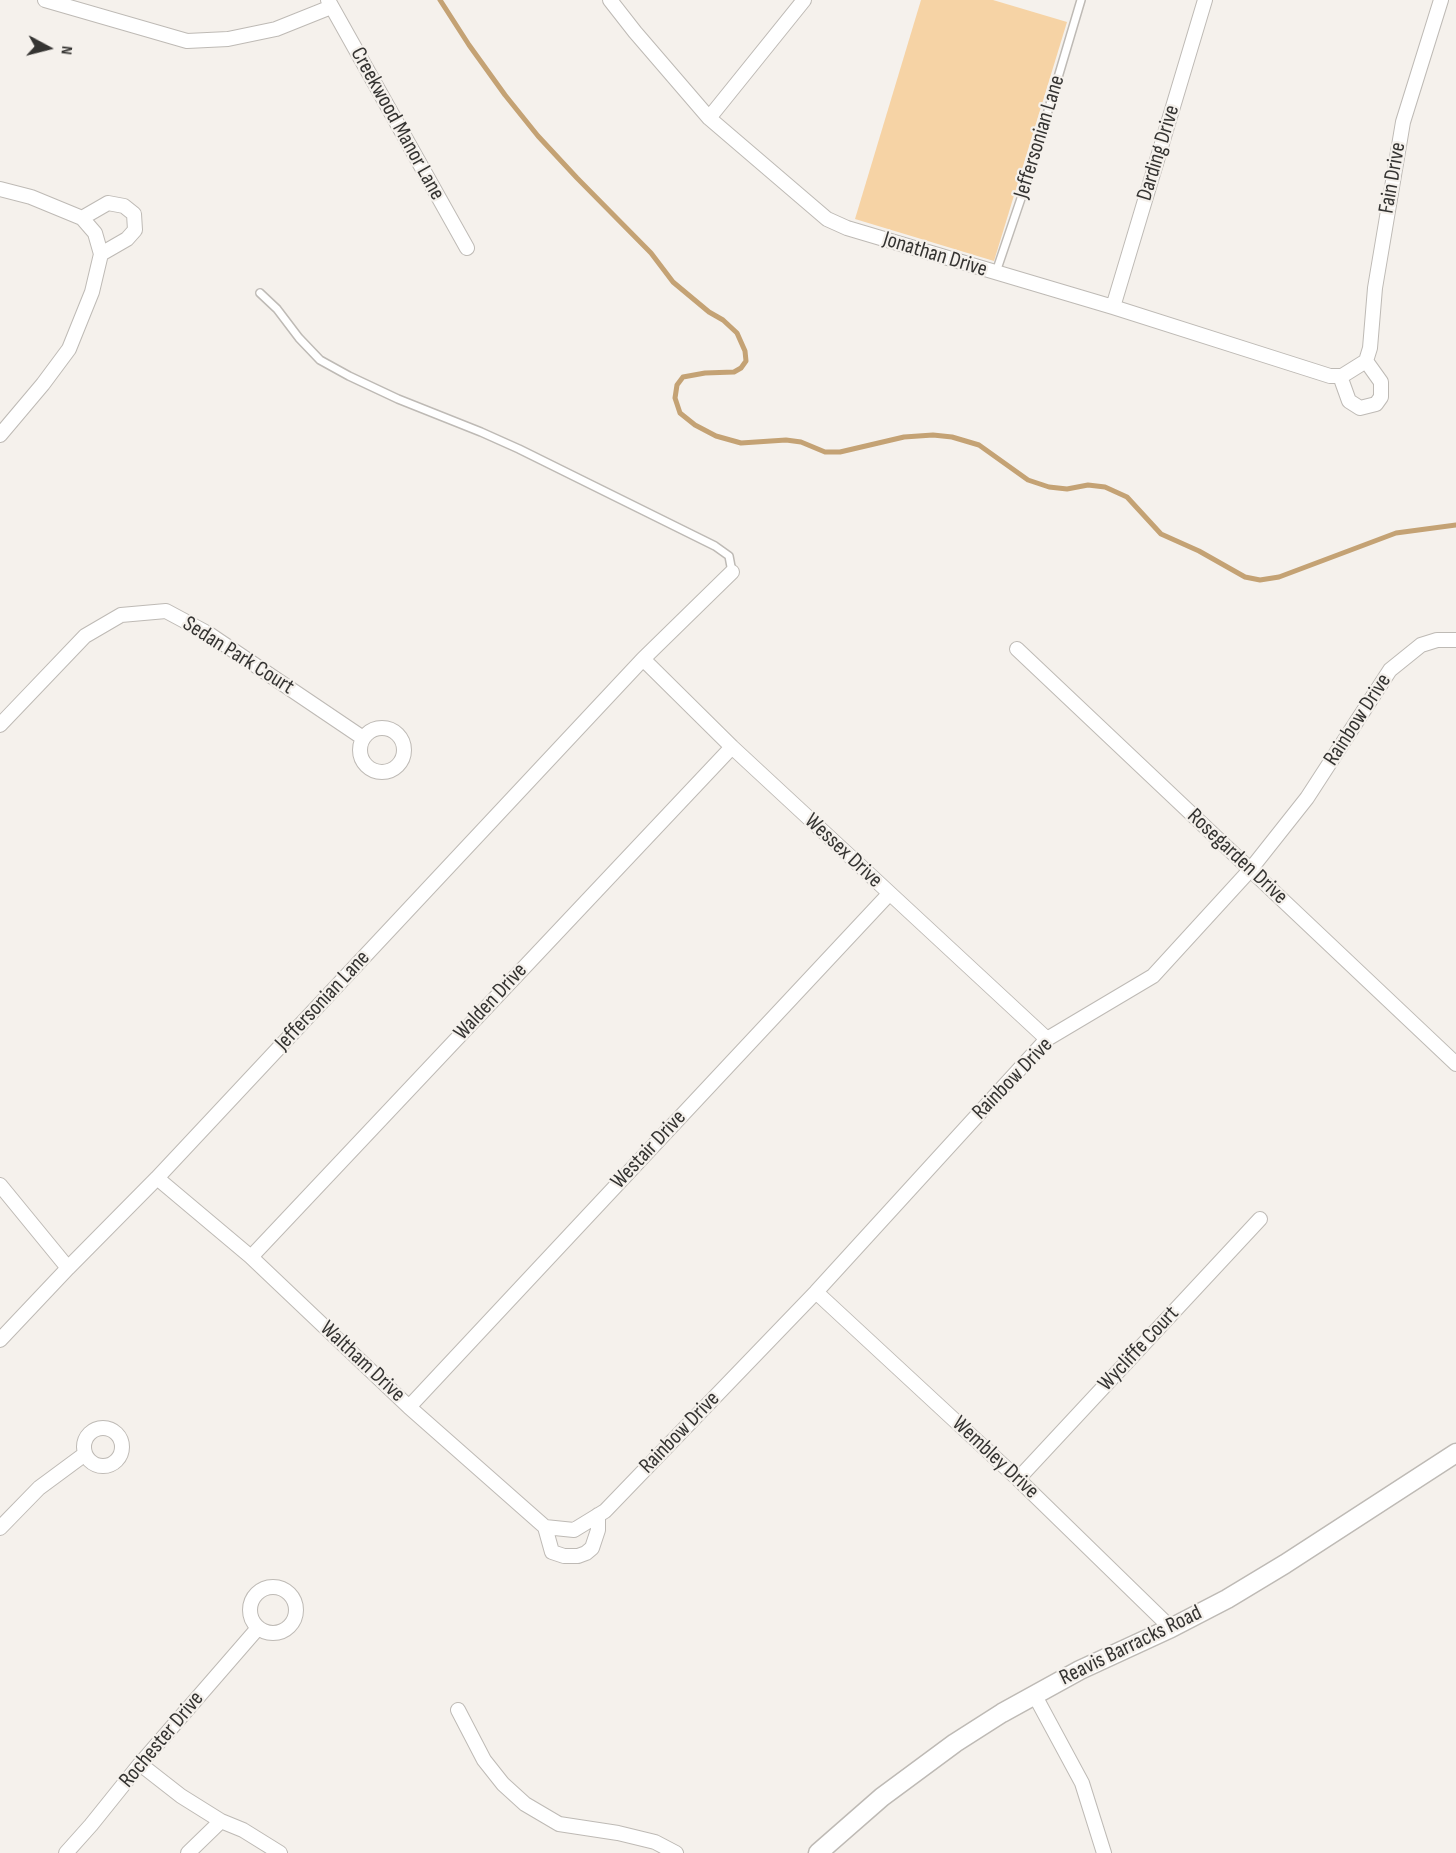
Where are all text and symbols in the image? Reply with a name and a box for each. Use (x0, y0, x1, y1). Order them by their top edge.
north arrow (18, 18, 78, 78)
street label: Creekwood Manor Lane (344, 43, 450, 205)
text: N (56, 45, 76, 56)
street label: Jeffersonian Lane (1009, 72, 1071, 202)
street label: Darding Drive (1132, 102, 1186, 204)
street label: Fain Drive (1374, 140, 1412, 216)
street label: Jonathan Drive (880, 227, 990, 283)
street label: Sedan Park Court (177, 611, 299, 701)
street label: Rainbow Drive (1319, 669, 1397, 771)
street label: Rosegarden Drive (1181, 804, 1293, 910)
street label: Wessex Drive (798, 808, 888, 894)
street label: Jeffersonian Lane (270, 946, 376, 1056)
street label: Walden Drive (449, 958, 533, 1046)
street label: Rainbow Drive (967, 1032, 1059, 1126)
street label: Westair Drive (606, 1105, 692, 1195)
street label: Wycliffe Court (1093, 1301, 1185, 1397)
street label: Waltham Drive (314, 1316, 410, 1408)
street label: Rainbow Drive (634, 1386, 726, 1480)
street label: Wembley Drive (946, 1411, 1044, 1505)
street label: Reavis Barracks Road (1056, 1600, 1206, 1692)
street label: Rochester Drive (114, 1686, 210, 1794)

